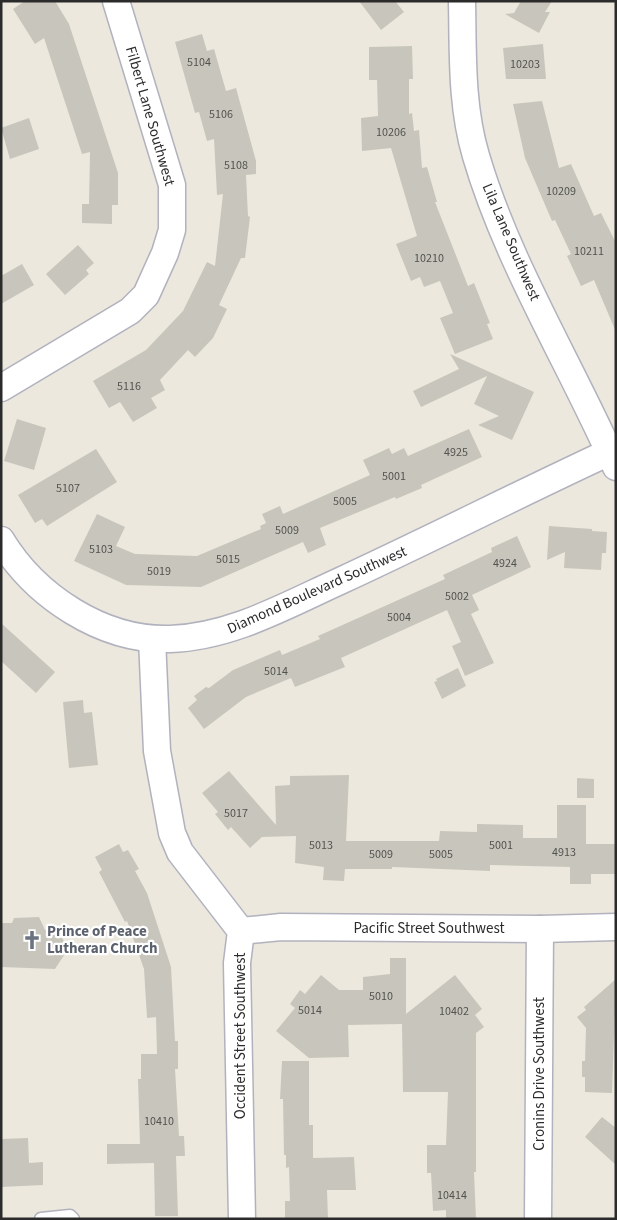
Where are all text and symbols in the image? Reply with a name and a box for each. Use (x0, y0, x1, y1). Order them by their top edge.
street label: Filbert Lane Southwest (120, 44, 180, 188)
house number: 5104 (187, 54, 211, 71)
house number: 10203 (510, 56, 540, 73)
house number: 5106 (209, 106, 233, 123)
house number: 10206 (376, 124, 406, 141)
house number: 5108 (224, 157, 248, 174)
street label: Lila Lane Southwest (477, 180, 545, 304)
house number: 10209 (546, 183, 576, 200)
house number: 10211 (574, 243, 604, 260)
house number: 10210 (414, 250, 444, 267)
house number: 5116 (117, 378, 141, 395)
house number: 4925 (444, 444, 468, 461)
house number: 5001 (382, 468, 406, 485)
house number: 5107 (56, 480, 80, 497)
house number: 5005 (333, 493, 357, 510)
house number: 5009 (275, 522, 299, 539)
house number: 5103 (89, 541, 113, 558)
street label: Diamond Boulevard Southwest (224, 541, 410, 639)
house number: 5015 (216, 551, 240, 568)
house number: 4924 (493, 555, 517, 572)
house number: 5019 (147, 563, 171, 580)
house number: 5002 (445, 588, 469, 605)
house number: 5004 (387, 609, 411, 626)
house number: 5014 (264, 663, 288, 680)
house number: 5017 (224, 805, 248, 822)
house number: 5013 (309, 837, 333, 854)
house number: 5001 (489, 837, 513, 854)
house number: 4913 (552, 844, 576, 861)
house number: 5009 (369, 846, 393, 863)
house number: 5005 (429, 846, 453, 863)
street label: Pacific Street Southwest (353, 918, 505, 939)
place label: Prince of Peace Lutheran Church (47, 921, 157, 959)
church icon: Prince of Peace Lutheran Church (21, 929, 43, 951)
street label: Occident Street Southwest (230, 953, 251, 1119)
house number: 5010 (369, 988, 393, 1005)
street label: Cronins Drive Southwest (529, 997, 550, 1151)
house number: 5014 (298, 1002, 322, 1019)
house number: 10402 (439, 1003, 469, 1020)
house number: 10410 (144, 1113, 174, 1130)
house number: 10414 (437, 1187, 467, 1204)

